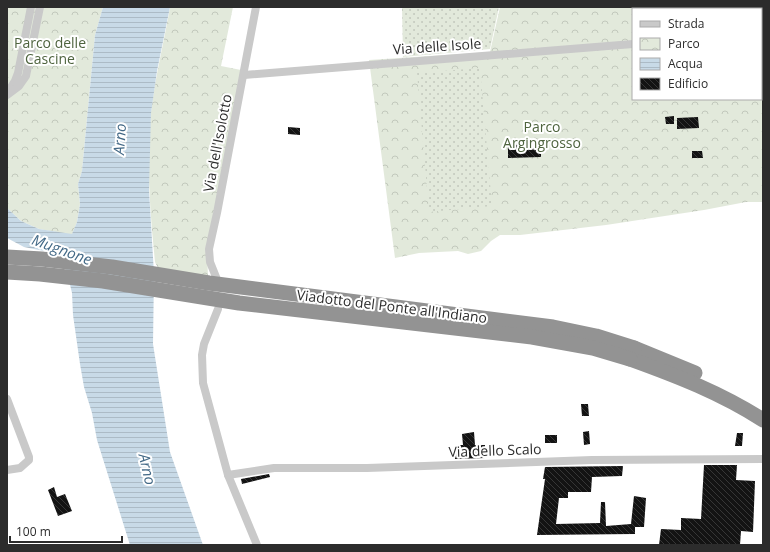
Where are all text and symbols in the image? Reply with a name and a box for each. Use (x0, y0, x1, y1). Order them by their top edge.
legend (632, 8, 762, 100)
text: Strada (668, 15, 704, 32)
park label: Parco delle Cascine (14, 33, 86, 68)
street label: Via delle Isole (392, 33, 482, 59)
text: Parco (668, 35, 700, 52)
text: Acqua (668, 55, 703, 72)
text: Edificio (668, 75, 708, 92)
street label: Via dell'Isolotto (198, 92, 236, 194)
park label: Parco Argingrosso (503, 117, 581, 152)
water label: Arno (108, 123, 130, 156)
water label: Mugnone (29, 229, 95, 269)
street label: Viadotto del Ponte all'Indiano (296, 285, 488, 327)
street label: Via dello Scalo (448, 439, 542, 461)
water label: Arno (134, 450, 161, 487)
scale bar (10, 518, 122, 544)
text: 100 m (16, 523, 51, 540)

